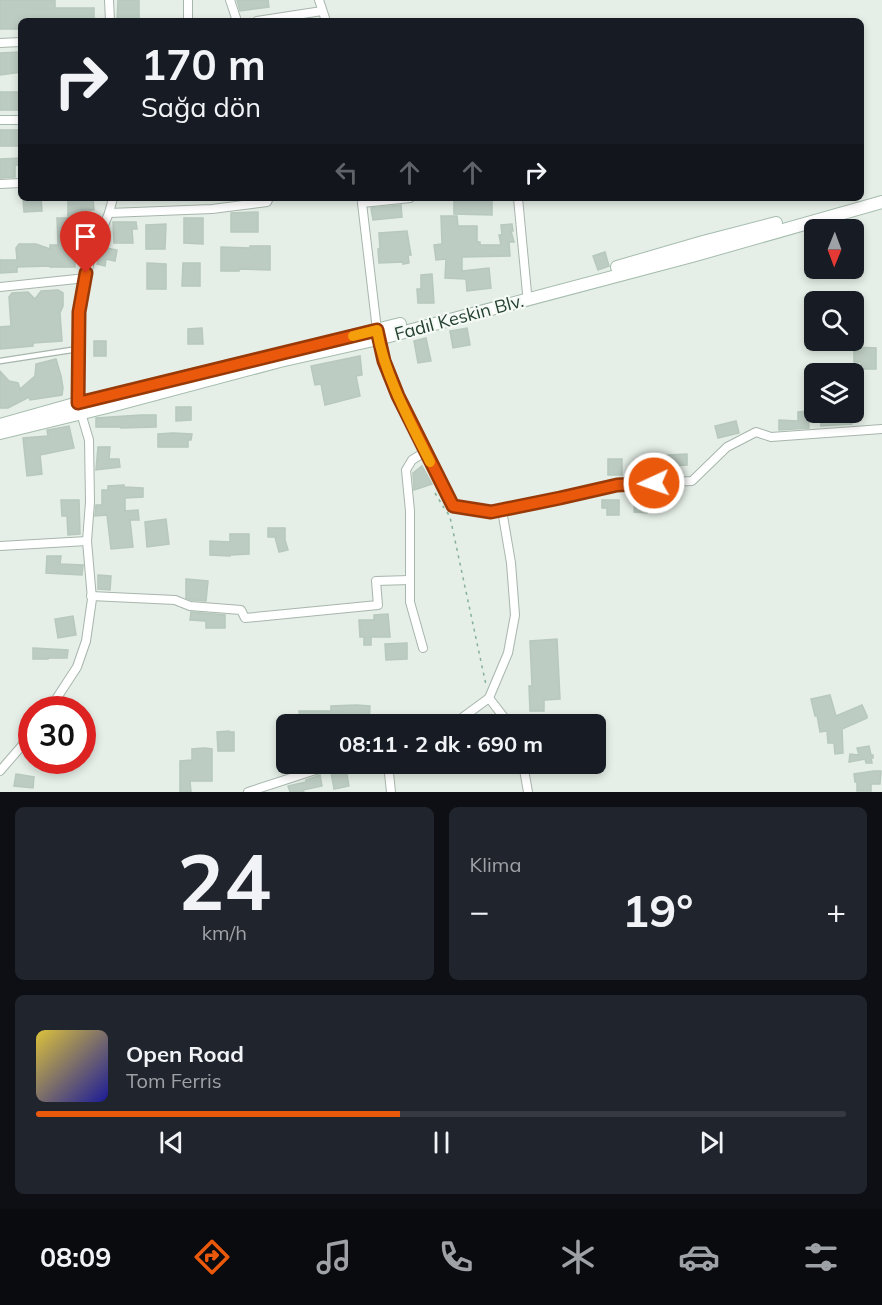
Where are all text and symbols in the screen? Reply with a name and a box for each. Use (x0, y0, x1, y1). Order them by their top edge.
text: 170 m (141, 38, 266, 91)
icon: right (42, 42, 120, 120)
text: Sağa dön (141, 90, 261, 124)
icon: left (330, 156, 363, 189)
icon: ahead (393, 156, 426, 189)
icon: ahead (456, 156, 489, 189)
icon: right (519, 156, 552, 189)
pin (60, 211, 111, 273)
north arrow (804, 219, 864, 279)
map controls (804, 219, 864, 423)
icon: arrive (69, 220, 102, 253)
street label: Fadıl Keskin Blv. (392, 289, 526, 345)
button: search (804, 291, 864, 351)
button: layers (804, 363, 864, 423)
position arrow (622, 451, 686, 515)
speed limit sign: 30 (18, 696, 96, 774)
text: 08:11 · 2 dk · 690 m (339, 730, 543, 758)
text: 24 (177, 832, 271, 930)
text: Klima (470, 852, 521, 877)
text: 19° (622, 882, 693, 938)
text: − (470, 890, 489, 931)
text: + (826, 890, 846, 931)
text: km/h (202, 920, 247, 945)
text: Open Road (126, 1040, 244, 1068)
text: Tom Ferris (126, 1068, 222, 1093)
icon: previous (155, 1126, 188, 1159)
icon: pause (425, 1126, 458, 1159)
icon: next (695, 1126, 728, 1159)
icon: directions (191, 1236, 233, 1278)
icon: music (313, 1236, 355, 1278)
icon: phone (435, 1236, 477, 1278)
icon: climate (557, 1236, 599, 1278)
icon: car (678, 1236, 720, 1278)
icon: filters (800, 1236, 842, 1278)
text: 08:09 (40, 1240, 111, 1274)

